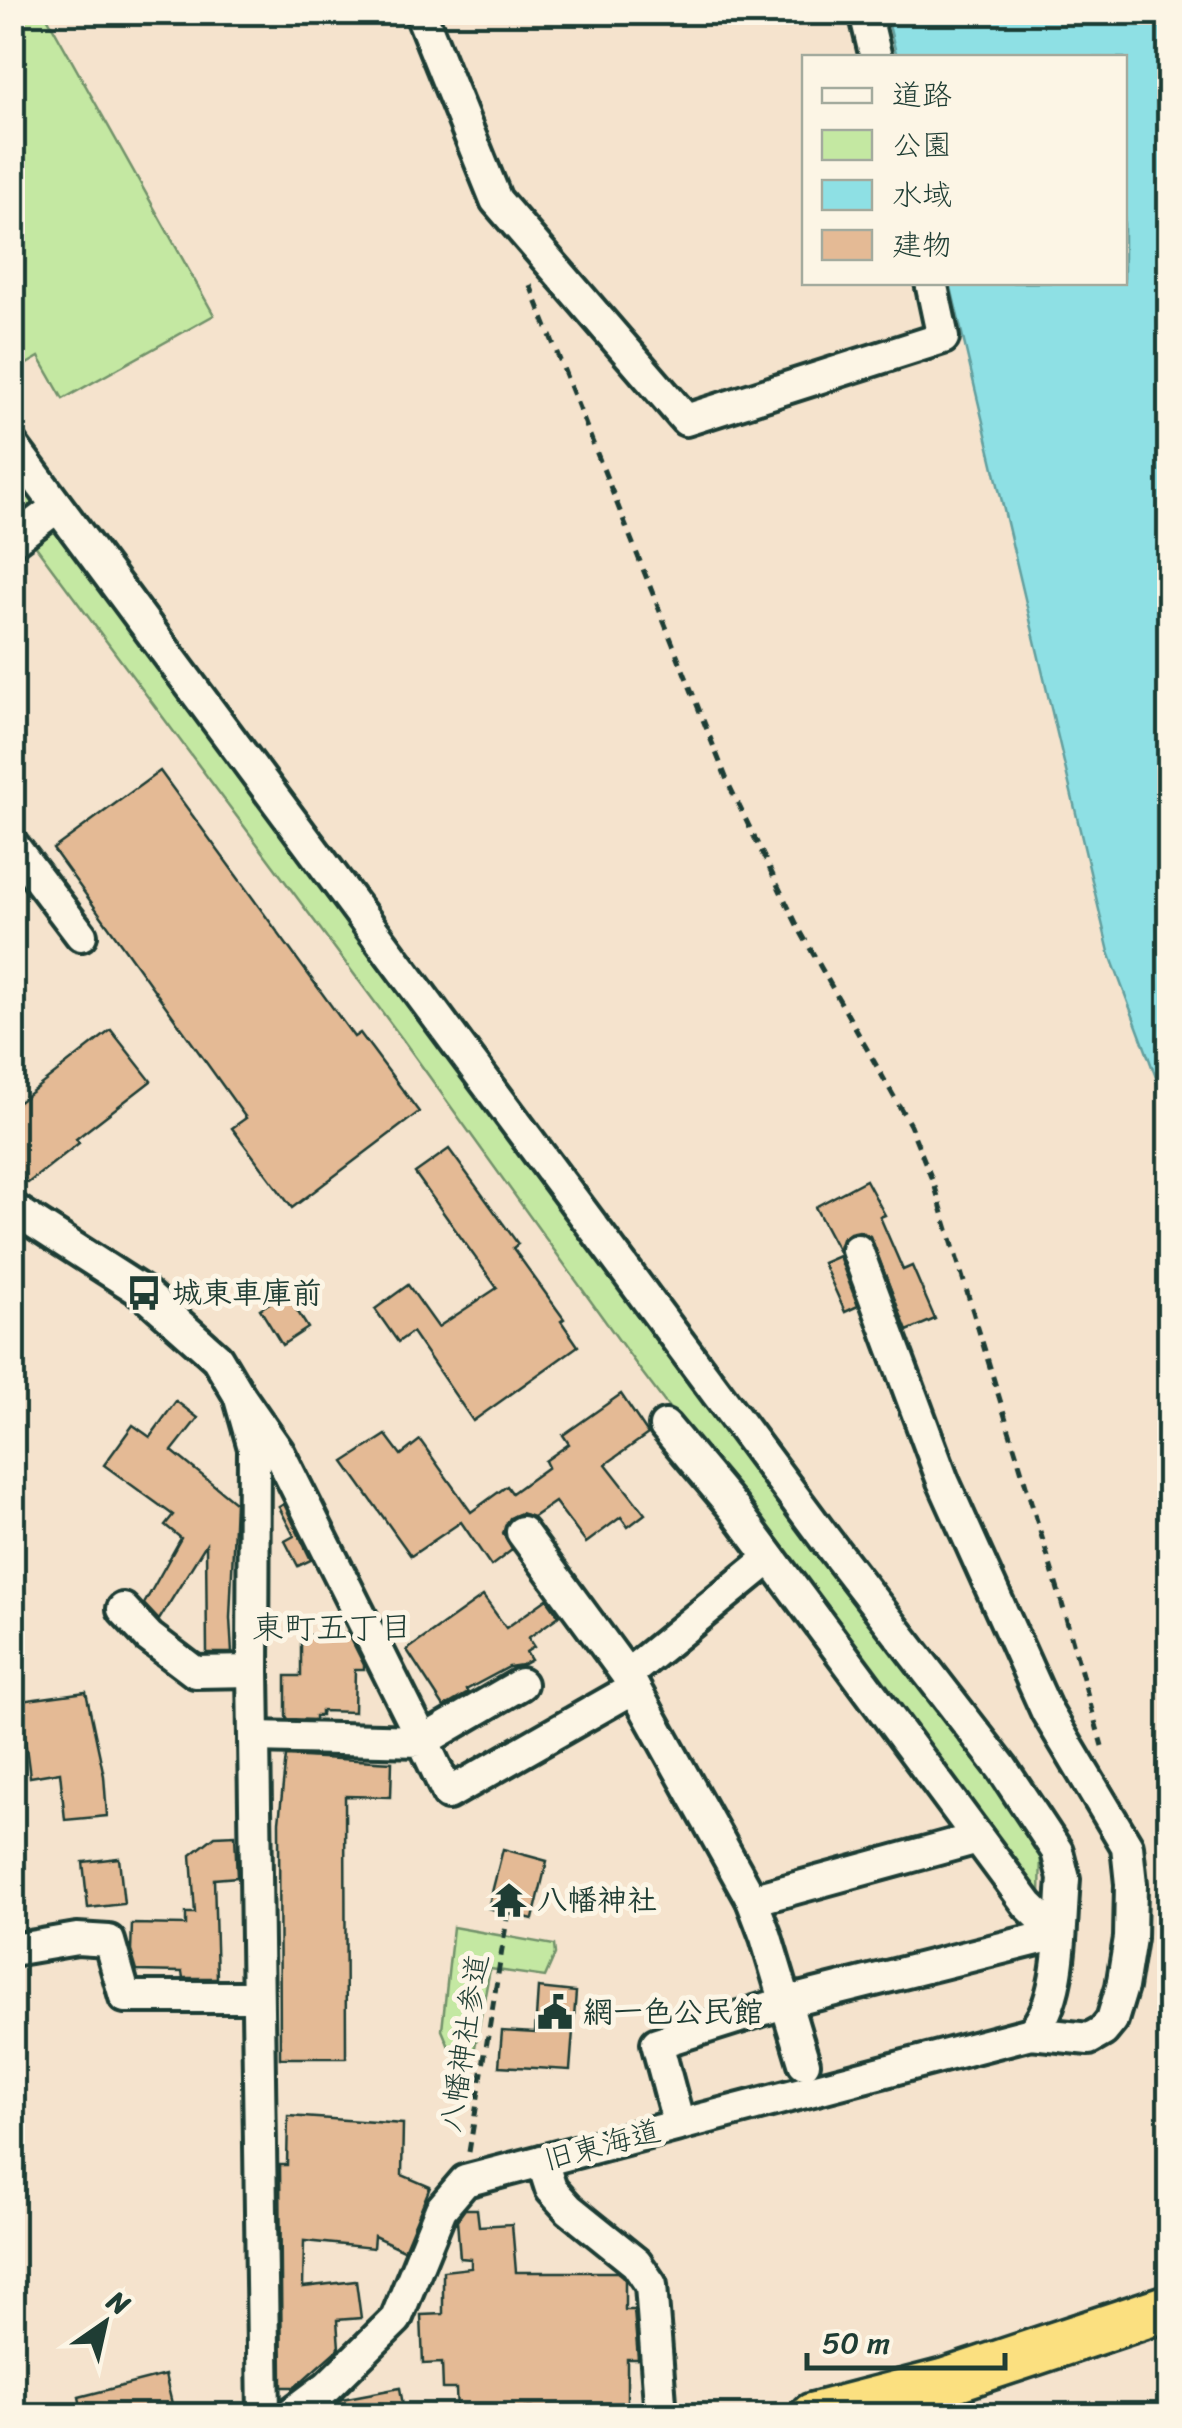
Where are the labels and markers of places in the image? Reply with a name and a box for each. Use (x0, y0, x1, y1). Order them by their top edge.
place label: 城東車庫前 (172, 1266, 322, 1320)
bus stop icon: 城東車庫前 (125, 1274, 163, 1312)
place label: 八幡神社 (537, 1873, 657, 1927)
temple icon: 八幡神社 (490, 1881, 528, 1919)
place label: 網一色公民館 (583, 1985, 763, 2039)
public building icon: 網一色公民館 (536, 1993, 574, 2031)

